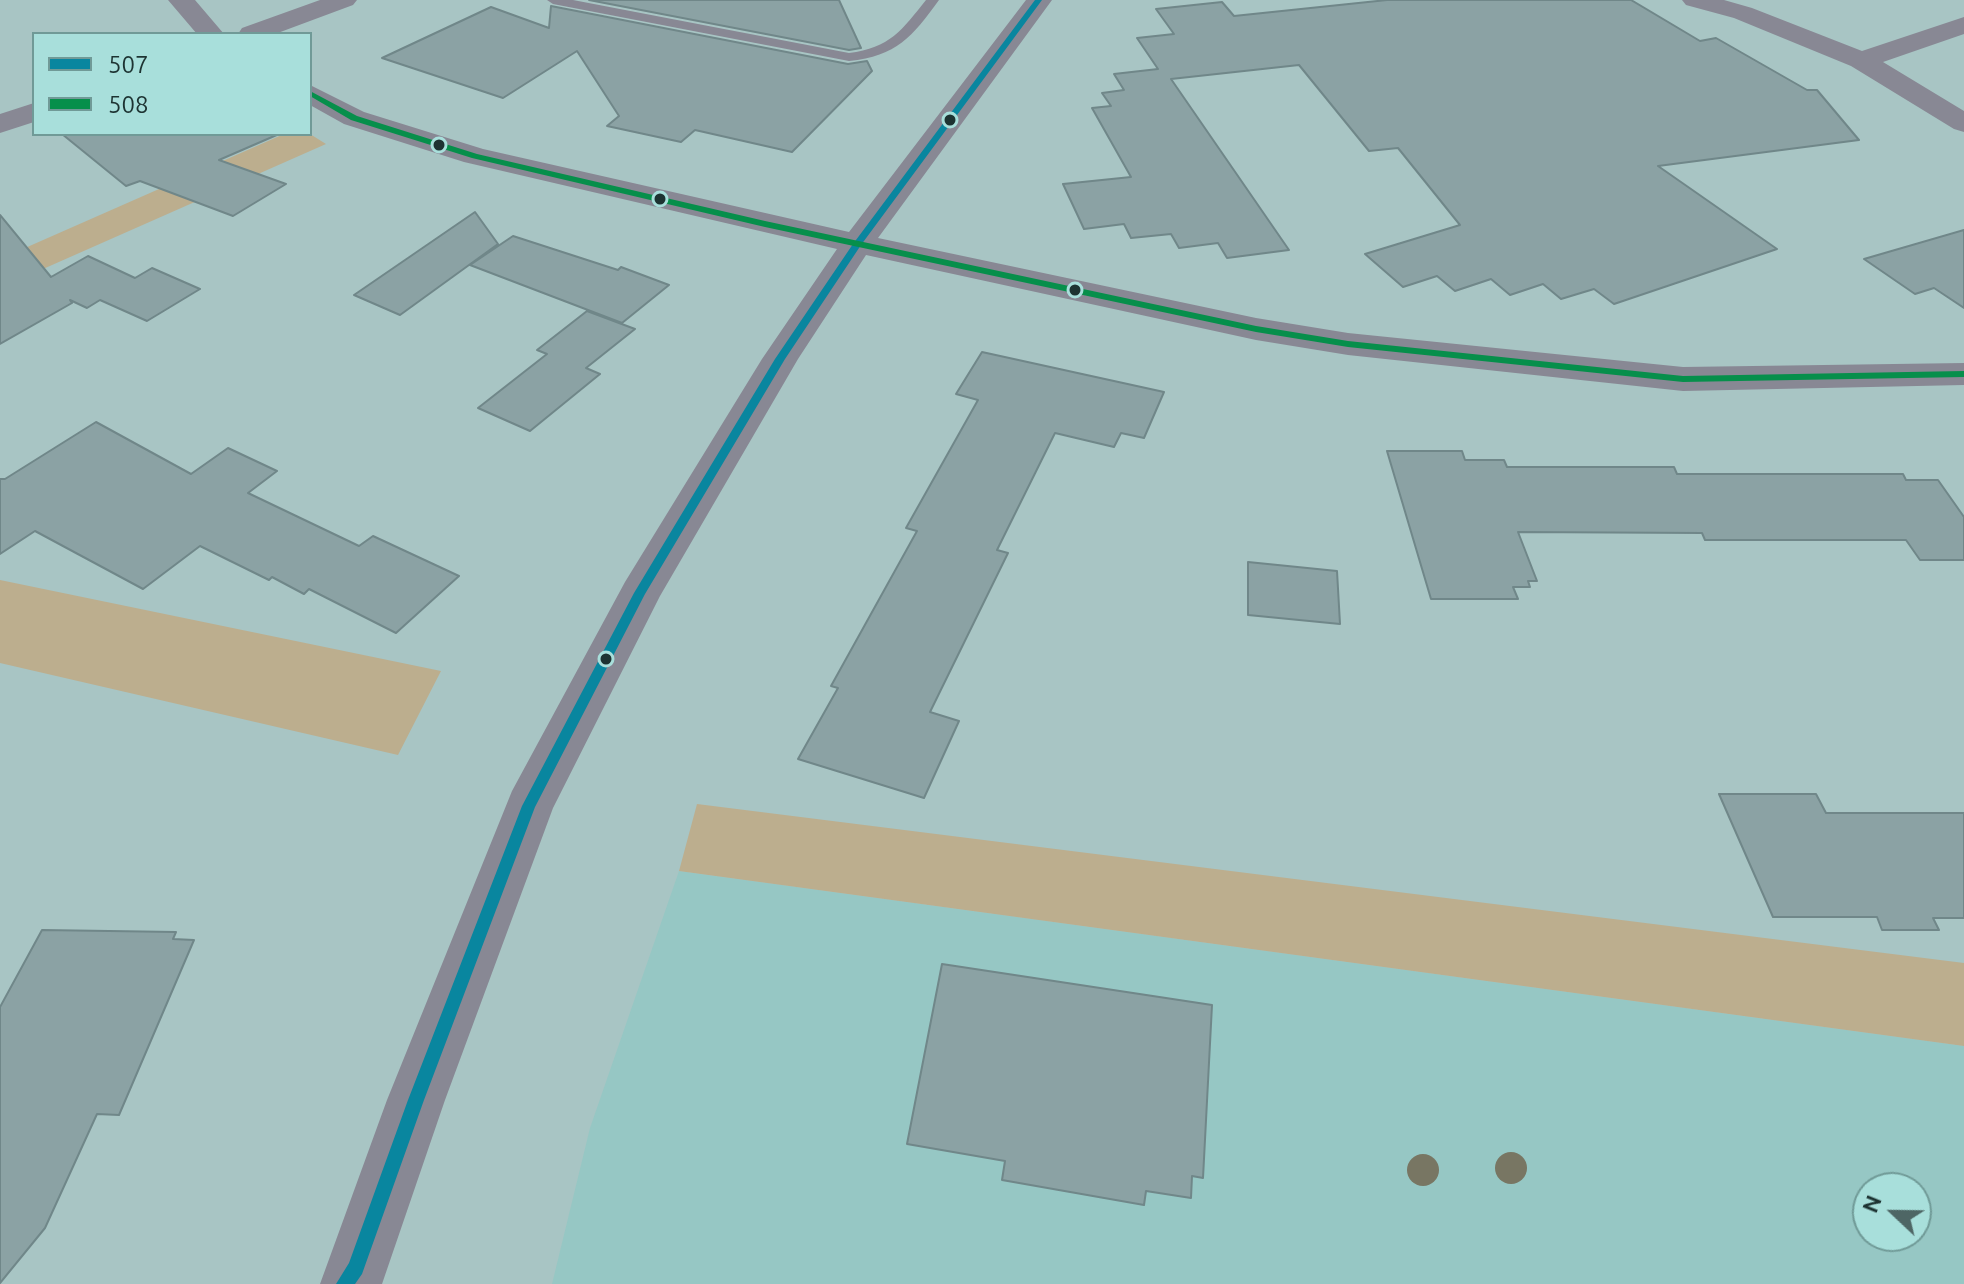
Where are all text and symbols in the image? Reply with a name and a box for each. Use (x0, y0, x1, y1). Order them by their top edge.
legend (32, 32, 312, 136)
text: 507 (108, 51, 149, 78)
text: 508 (108, 91, 149, 118)
unlabelled marker (942, 112, 958, 128)
unlabelled marker (431, 137, 447, 153)
unlabelled marker (652, 191, 668, 207)
unlabelled marker (1067, 282, 1083, 298)
unlabelled marker (598, 651, 614, 667)
north arrow (1852, 1172, 1932, 1252)
text: N (1856, 1191, 1886, 1216)

